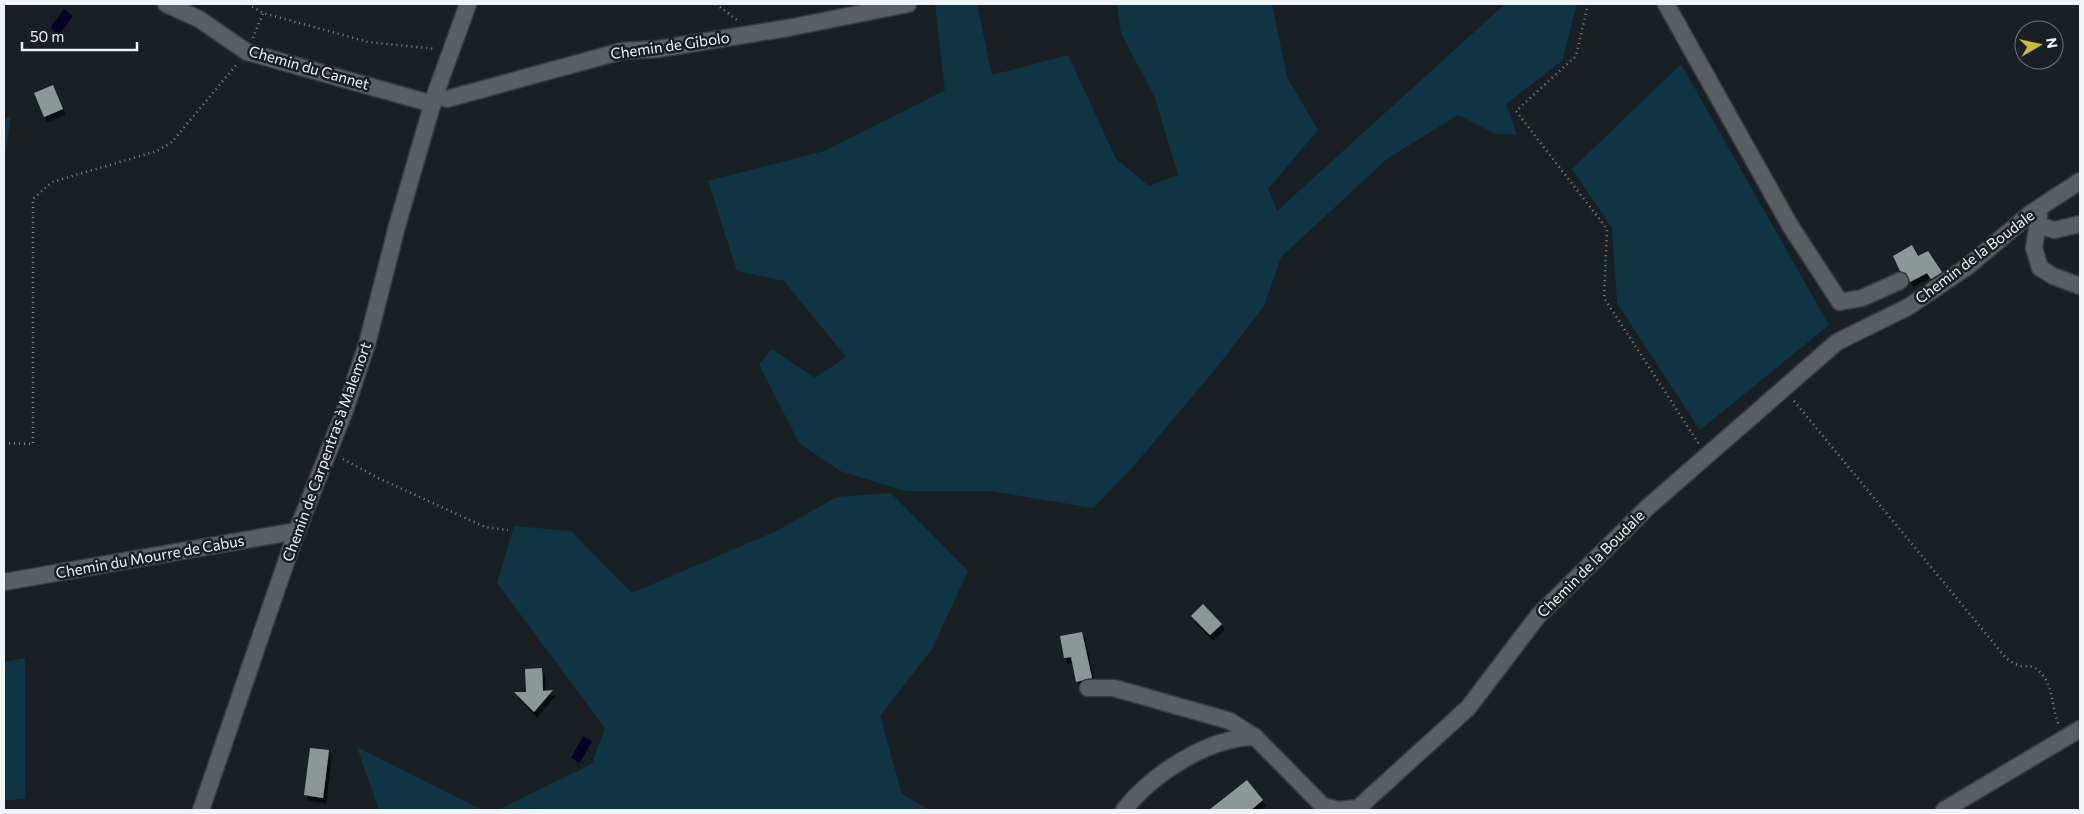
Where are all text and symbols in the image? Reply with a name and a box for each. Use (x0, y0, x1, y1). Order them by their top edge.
scale bar (22, 20, 138, 52)
north arrow (2014, 20, 2064, 70)
text: 50 m (30, 27, 64, 45)
street label: Chemin de Gibolo (609, 28, 731, 62)
text: N (2043, 36, 2062, 49)
street label: Chemin du Cannet (247, 41, 372, 93)
street label: Chemin de la Boudale (1911, 206, 2038, 307)
street label: Chemin de Carpentras à Malemort (278, 339, 374, 564)
street label: Chemin de la Boudale (1533, 506, 1648, 621)
street label: Chemin du Mourre de Cabus (54, 531, 246, 581)

